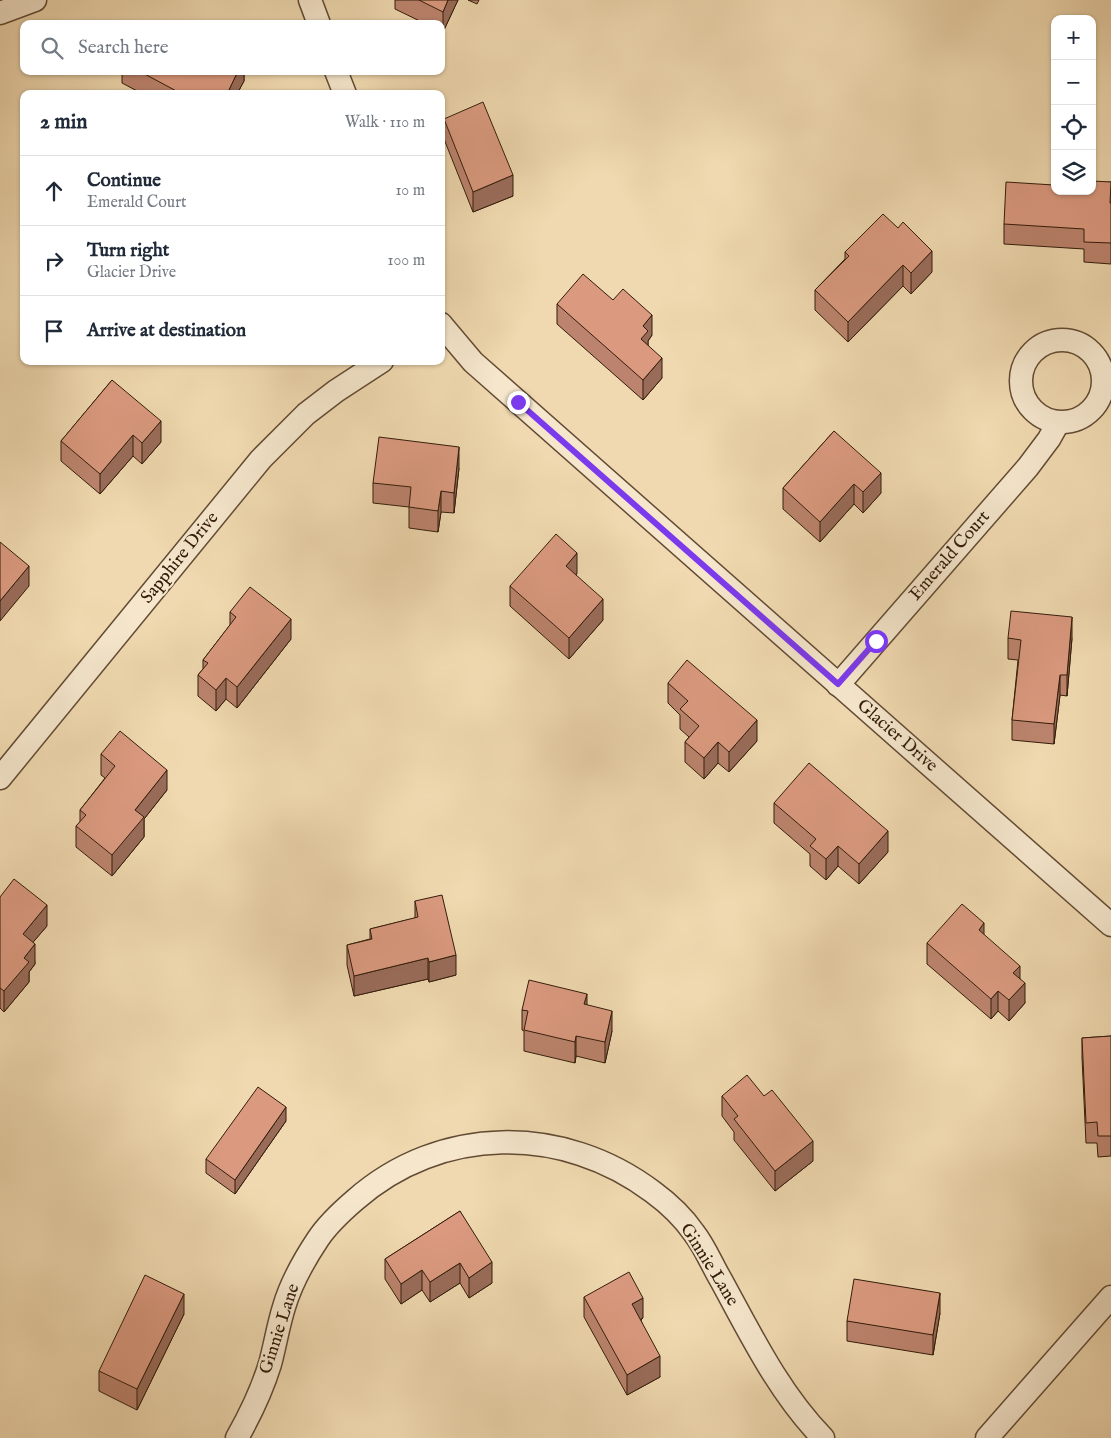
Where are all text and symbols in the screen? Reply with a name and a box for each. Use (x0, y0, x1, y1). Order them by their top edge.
map controls (1051, 15, 1096, 195)
button: + (1051, 15, 1096, 60)
search box (20, 20, 445, 75)
icon: search (38, 34, 66, 62)
text: Search here (78, 36, 169, 60)
button: − (1051, 60, 1096, 105)
button: locate (1051, 105, 1096, 150)
text: 2 min (40, 109, 87, 136)
text: Walk · 110 m (345, 113, 425, 133)
button: layers (1051, 150, 1096, 195)
text: Continue (87, 169, 161, 193)
icon: ahead (40, 177, 68, 205)
text: 10 m (395, 181, 425, 201)
text: Emerald Court (87, 193, 187, 213)
text: Turn right (87, 239, 169, 263)
icon: right (40, 247, 68, 275)
text: 100 m (388, 251, 425, 271)
text: Glacier Drive (87, 263, 176, 283)
icon: arrive (40, 317, 68, 345)
text: Arrive at destination (87, 319, 246, 343)
route end (507, 391, 530, 414)
street label: Emerald Court (905, 506, 995, 606)
street label: Sapphire Drive (136, 507, 224, 609)
route start (865, 630, 888, 653)
street label: Glacier Drive (852, 694, 942, 778)
street label: Ginnie Lane (674, 1219, 744, 1311)
street label: Ginnie Lane (255, 1281, 305, 1377)

